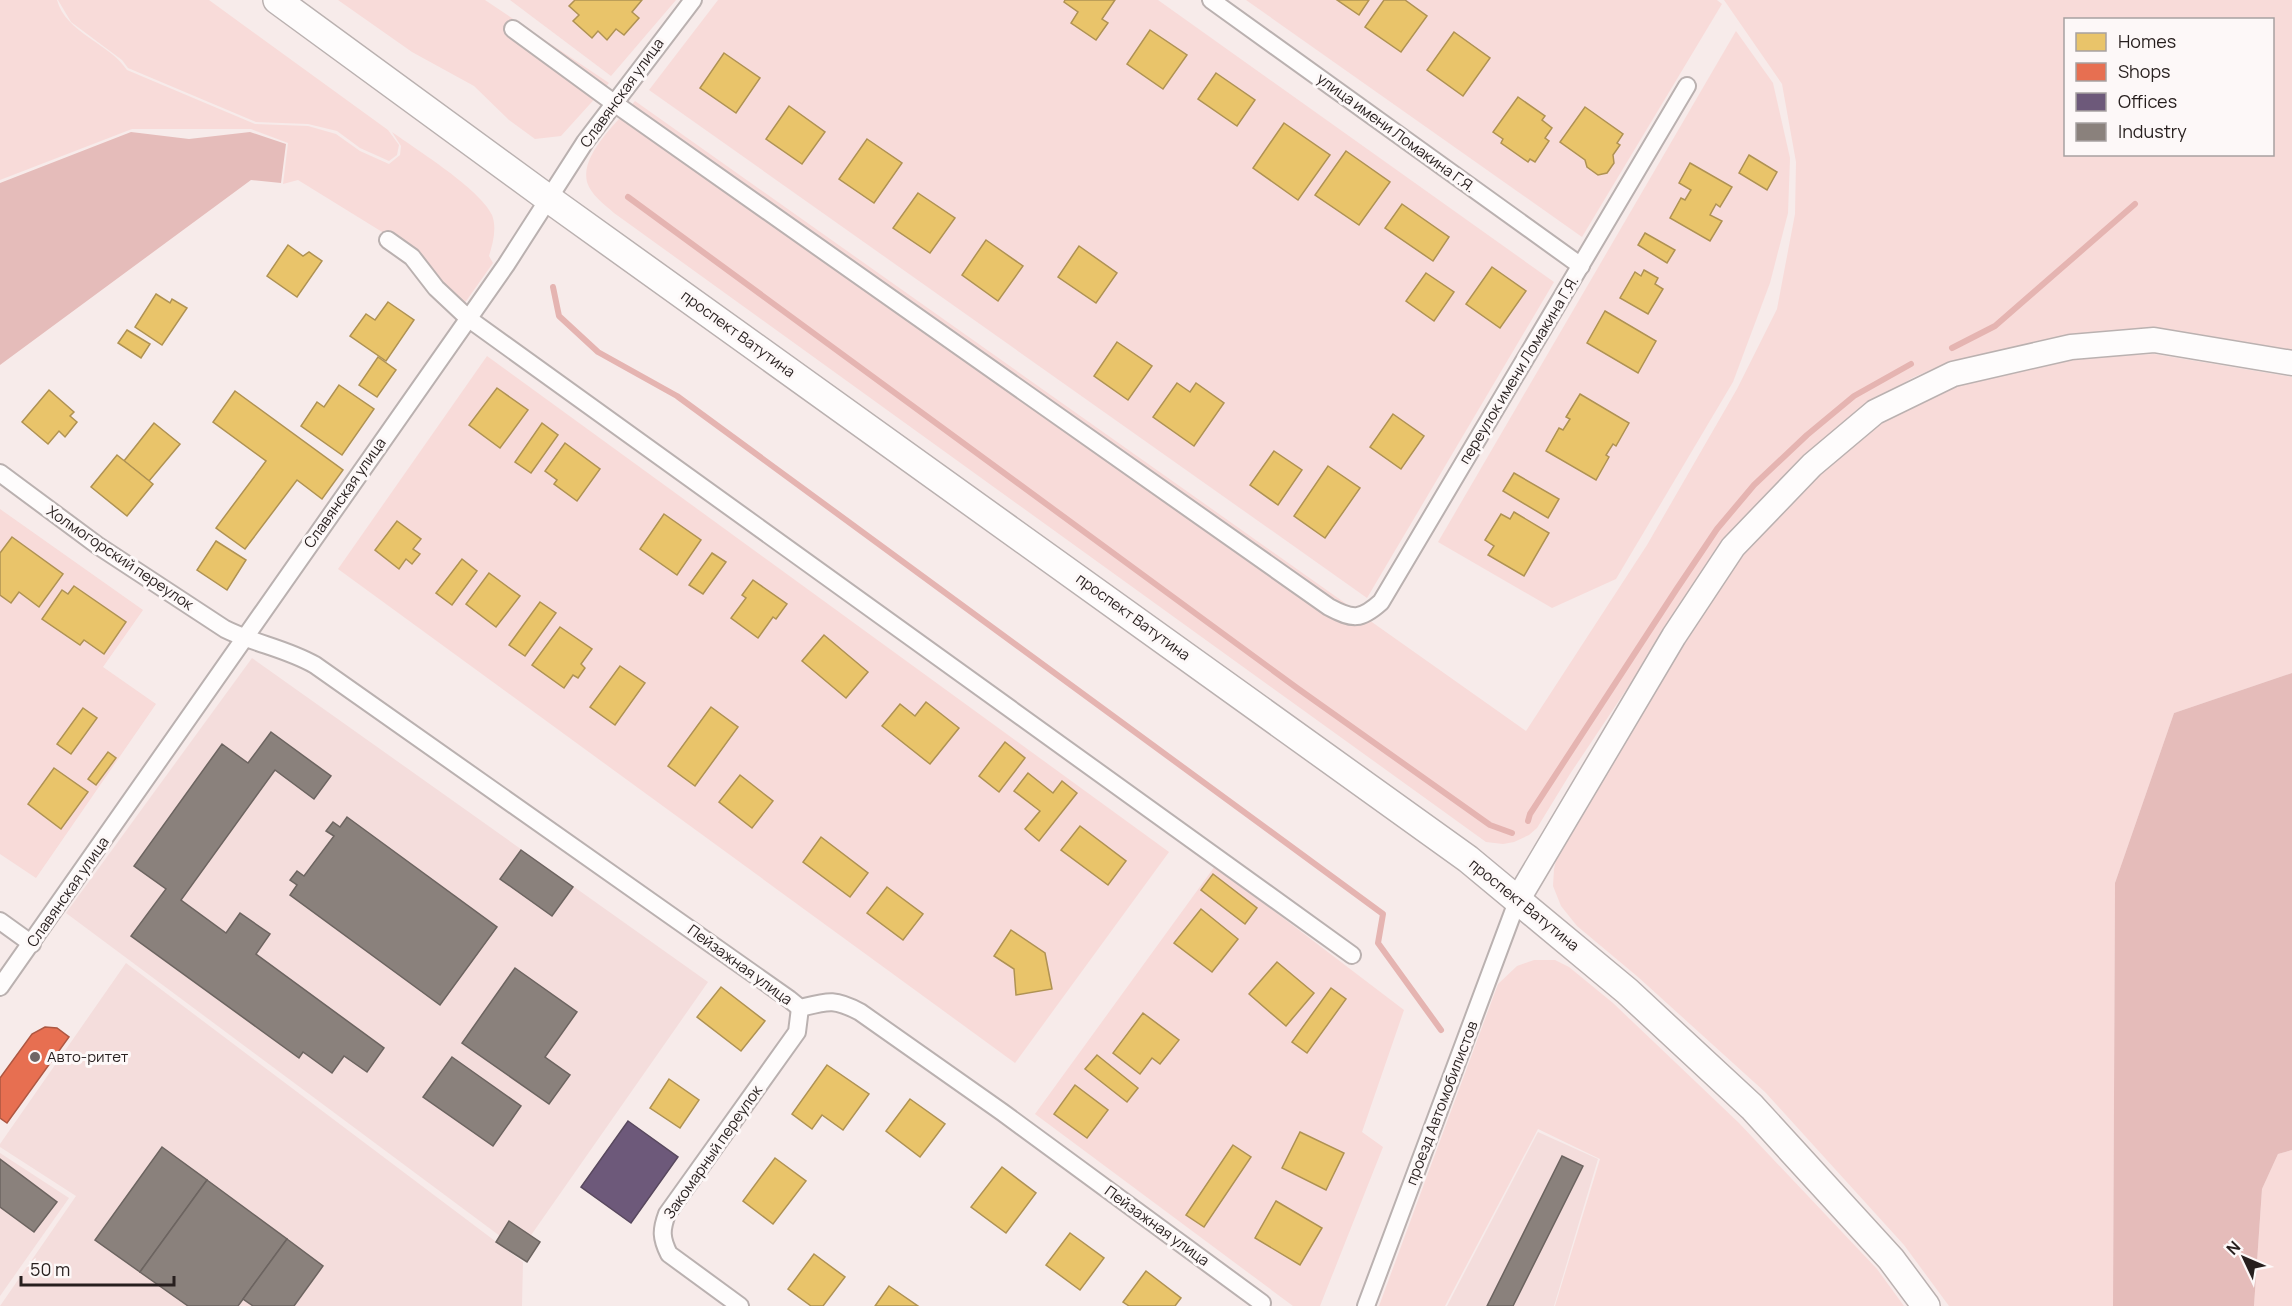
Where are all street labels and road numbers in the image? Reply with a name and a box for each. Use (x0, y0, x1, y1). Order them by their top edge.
street label: Славянская улица (575, 34, 668, 152)
street label: улица имени Ломакина Г.Я. (1313, 68, 1480, 197)
street label: переулок имени Ломакина Г.Я. (1454, 272, 1583, 468)
street label: проспект Ватутина (677, 285, 800, 382)
street label: Славянская улица (299, 433, 391, 552)
street label: Холмогорский переулок (43, 500, 198, 615)
street label: проспект Ватутина (1072, 568, 1195, 665)
street label: Славянская улица (22, 832, 114, 951)
street label: проспект Ватутина (1465, 854, 1584, 956)
street label: Пейзажная улица (684, 919, 797, 1010)
street label: проезд Автомобилистов (1400, 1018, 1483, 1188)
street label: Закомарный переулок (658, 1080, 767, 1223)
street label: Пейзажная улица (1101, 1180, 1214, 1271)

